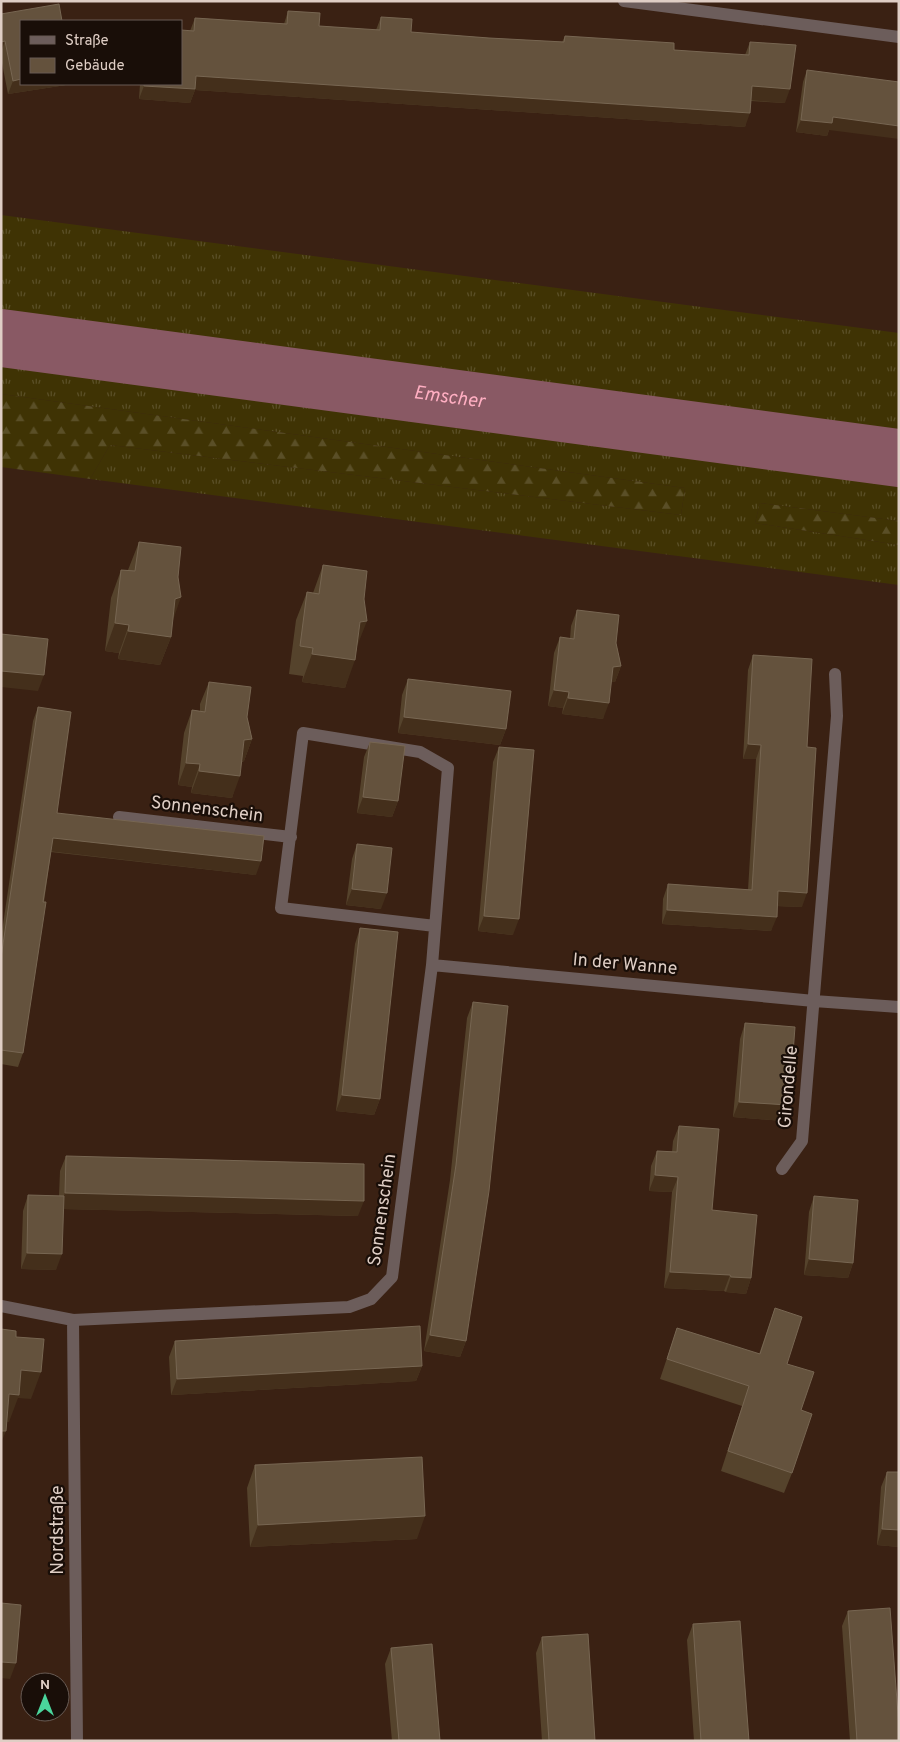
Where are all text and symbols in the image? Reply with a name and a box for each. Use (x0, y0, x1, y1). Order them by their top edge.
legend (20, 20, 182, 85)
text: Straße (65, 32, 109, 51)
text: Gebäude (65, 57, 125, 76)
water label: Emscher (412, 381, 488, 415)
street label: Sonnenschein (149, 792, 265, 828)
street label: In der Wanne (572, 949, 678, 981)
street label: Girondelle (774, 1045, 804, 1129)
street label: Sonnenschein (364, 1152, 402, 1268)
street label: Nordstraße (47, 1485, 70, 1575)
north arrow (20, 1672, 70, 1722)
text: N (40, 1677, 50, 1694)

